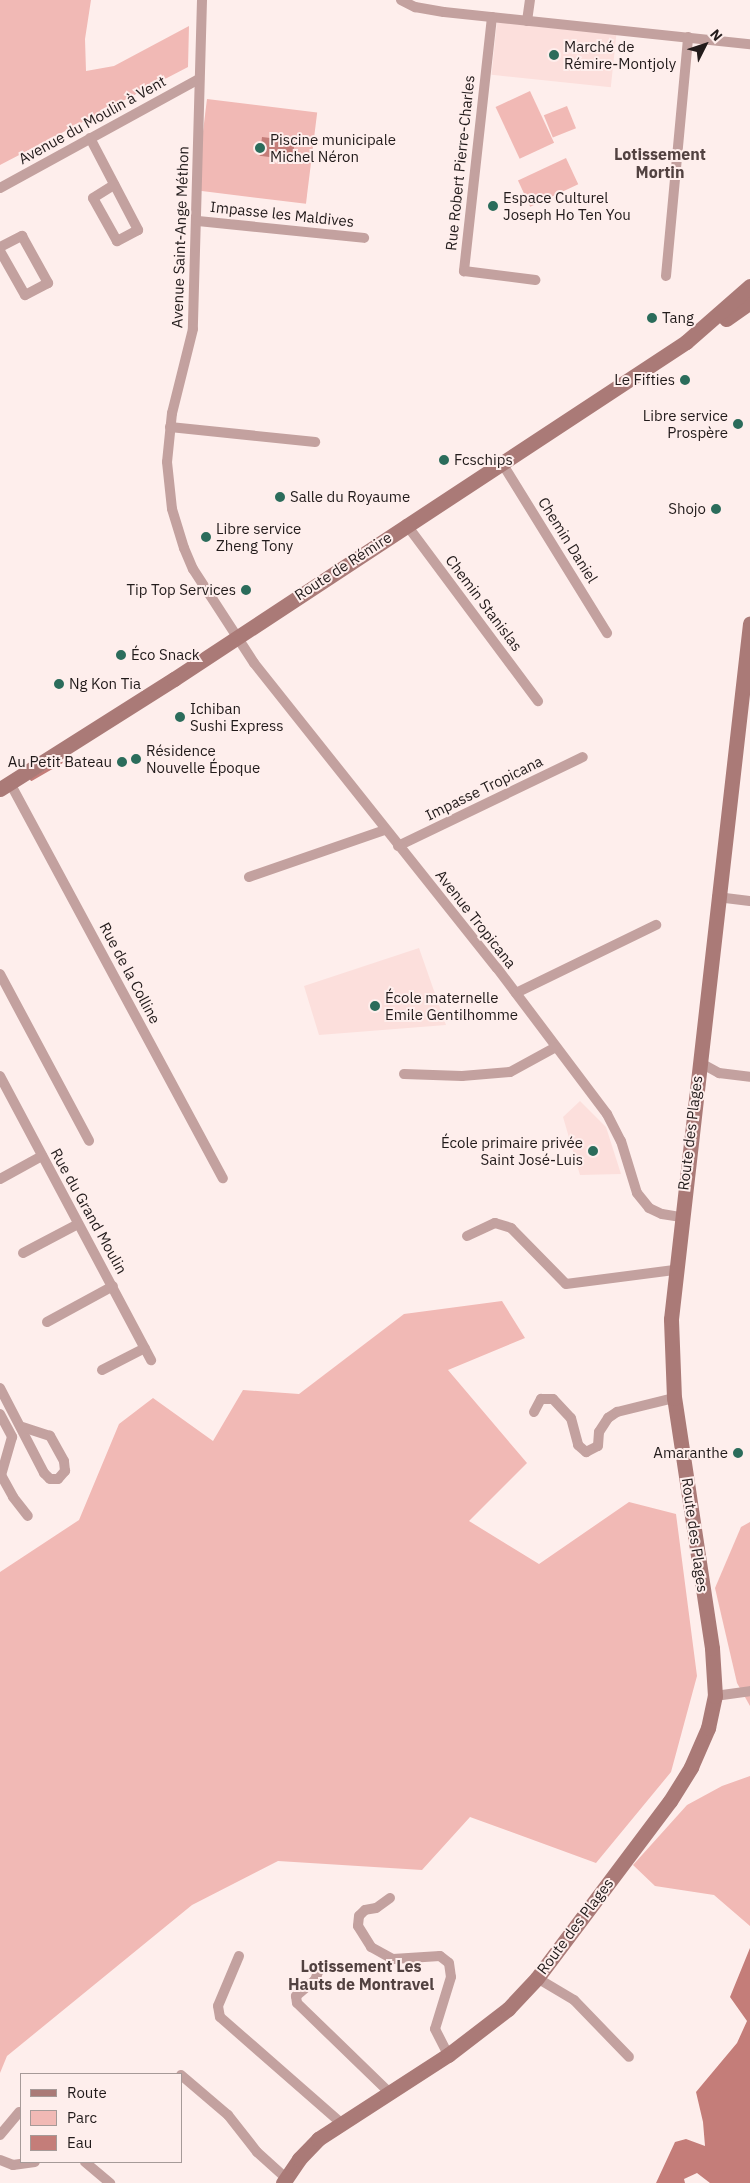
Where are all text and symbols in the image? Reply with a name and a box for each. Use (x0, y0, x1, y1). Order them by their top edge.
north arrow (680, 20, 730, 70)
text: N (706, 25, 726, 45)
place label: Marché de Rémire-Montjoly (564, 37, 676, 72)
marker: Marché de Rémire-Montjoly (548, 49, 560, 61)
street label: Avenue du Moulin à Vent (15, 72, 169, 168)
street label: Rue Robert Pierre-Charles (442, 74, 478, 252)
place label: Piscine municipale Michel Néron (270, 130, 396, 165)
marker: Piscine municipale Michel Néron (254, 142, 266, 154)
district label: Lotissement Mortin (614, 144, 706, 182)
street label: Avenue Saint-Ange Méthon (168, 146, 192, 328)
place label: Espace Culturel Joseph Ho Ten You (503, 188, 631, 223)
street label: Impasse les Maldives (209, 197, 355, 231)
marker: Espace Culturel Joseph Ho Ten You (487, 200, 499, 212)
place label: Tang (662, 309, 694, 327)
marker: Tang (646, 312, 658, 324)
place label: Le Fifties (614, 371, 675, 389)
marker: Le Fifties (679, 374, 691, 386)
place label: Libre service Prospère (643, 406, 728, 441)
marker: Libre service Prospère (732, 418, 744, 430)
place label: Fcschips (454, 451, 513, 469)
marker: Fcschips (438, 454, 450, 466)
place label: Salle du Royaume (290, 488, 410, 506)
marker: Salle du Royaume (274, 491, 286, 503)
street label: Chemin Daniel (534, 494, 602, 586)
place label: Shojo (668, 500, 706, 518)
marker: Shojo (710, 503, 722, 515)
place label: Libre service Zheng Tony (216, 519, 301, 554)
street label: Route de Rémire (291, 528, 395, 604)
marker: Libre service Zheng Tony (200, 531, 212, 543)
street label: Chemin Stanislas (442, 551, 526, 655)
place label: Tip Top Services (126, 581, 236, 599)
marker: Tip Top Services (240, 584, 252, 596)
place label: Éco Snack (131, 646, 200, 664)
marker: Éco Snack (115, 649, 127, 661)
place label: Ng Kon Tia (69, 675, 141, 693)
marker: Ng Kon Tia (53, 678, 65, 690)
place label: Ichiban Sushi Express (190, 699, 284, 734)
marker: Ichiban Sushi Express (174, 711, 186, 723)
place label: Résidence Nouvelle Époque (146, 741, 260, 776)
street label: Impasse Tropicana (422, 752, 546, 824)
place label: Au Petit Bateau (8, 753, 112, 771)
marker: Résidence Nouvelle Époque (130, 753, 142, 765)
marker: Au Petit Bateau (116, 756, 128, 768)
street label: Avenue Tropicana (432, 866, 520, 972)
street label: Rue de la Colline (96, 919, 164, 1027)
place label: École maternelle Emile Gentilhomme (385, 988, 518, 1023)
marker: École maternelle Emile Gentilhomme (369, 1000, 381, 1012)
street label: Route des Plages (674, 1075, 706, 1191)
place label: École primaire privée Saint José-Luis (441, 1133, 583, 1168)
street label: Rue du Grand Moulin (47, 1145, 131, 1277)
marker: École primaire privée Saint José-Luis (587, 1145, 599, 1157)
place label: Amaranthe (653, 1444, 728, 1462)
marker: Amaranthe (732, 1447, 744, 1459)
street label: Route des Plages (678, 1477, 712, 1593)
street label: Route des Plages (533, 1874, 617, 1978)
district label: Lotissement Les Hauts de Montravel (288, 1956, 434, 1994)
legend (20, 2073, 182, 2163)
text: Route (67, 2083, 107, 2102)
text: Parc (67, 2108, 97, 2127)
text: Eau (67, 2133, 92, 2152)

